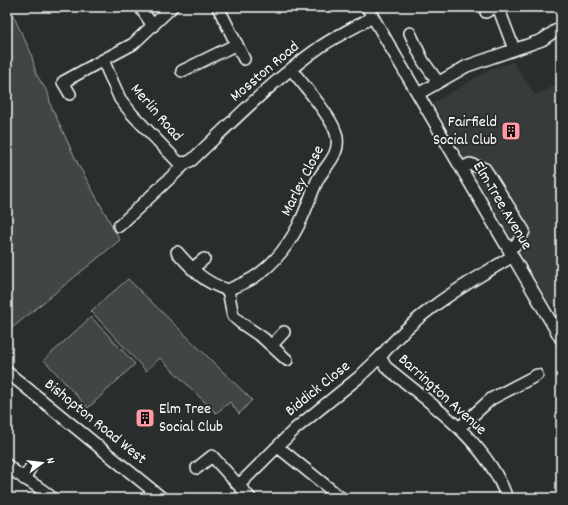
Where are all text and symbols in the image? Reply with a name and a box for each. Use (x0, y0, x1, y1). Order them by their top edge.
street label: Mosston Road (225, 36, 305, 108)
street label: Merlin Road (124, 79, 188, 147)
place label: Fairfield Social Club (433, 111, 497, 152)
building icon: Fairfield Social Club (500, 120, 522, 142)
street label: Marley Close (275, 142, 331, 220)
street label: Elm Tree Avenue (466, 157, 538, 255)
street label: Barrington Avenue (393, 349, 491, 441)
street label: Biddick Close (281, 356, 355, 422)
street label: Bishopton Road West (39, 374, 151, 471)
place label: Elm Tree Social Club (159, 398, 223, 439)
building icon: Elm Tree Social Club (134, 407, 156, 429)
north arrow (22, 443, 62, 483)
text: N (41, 456, 58, 466)

